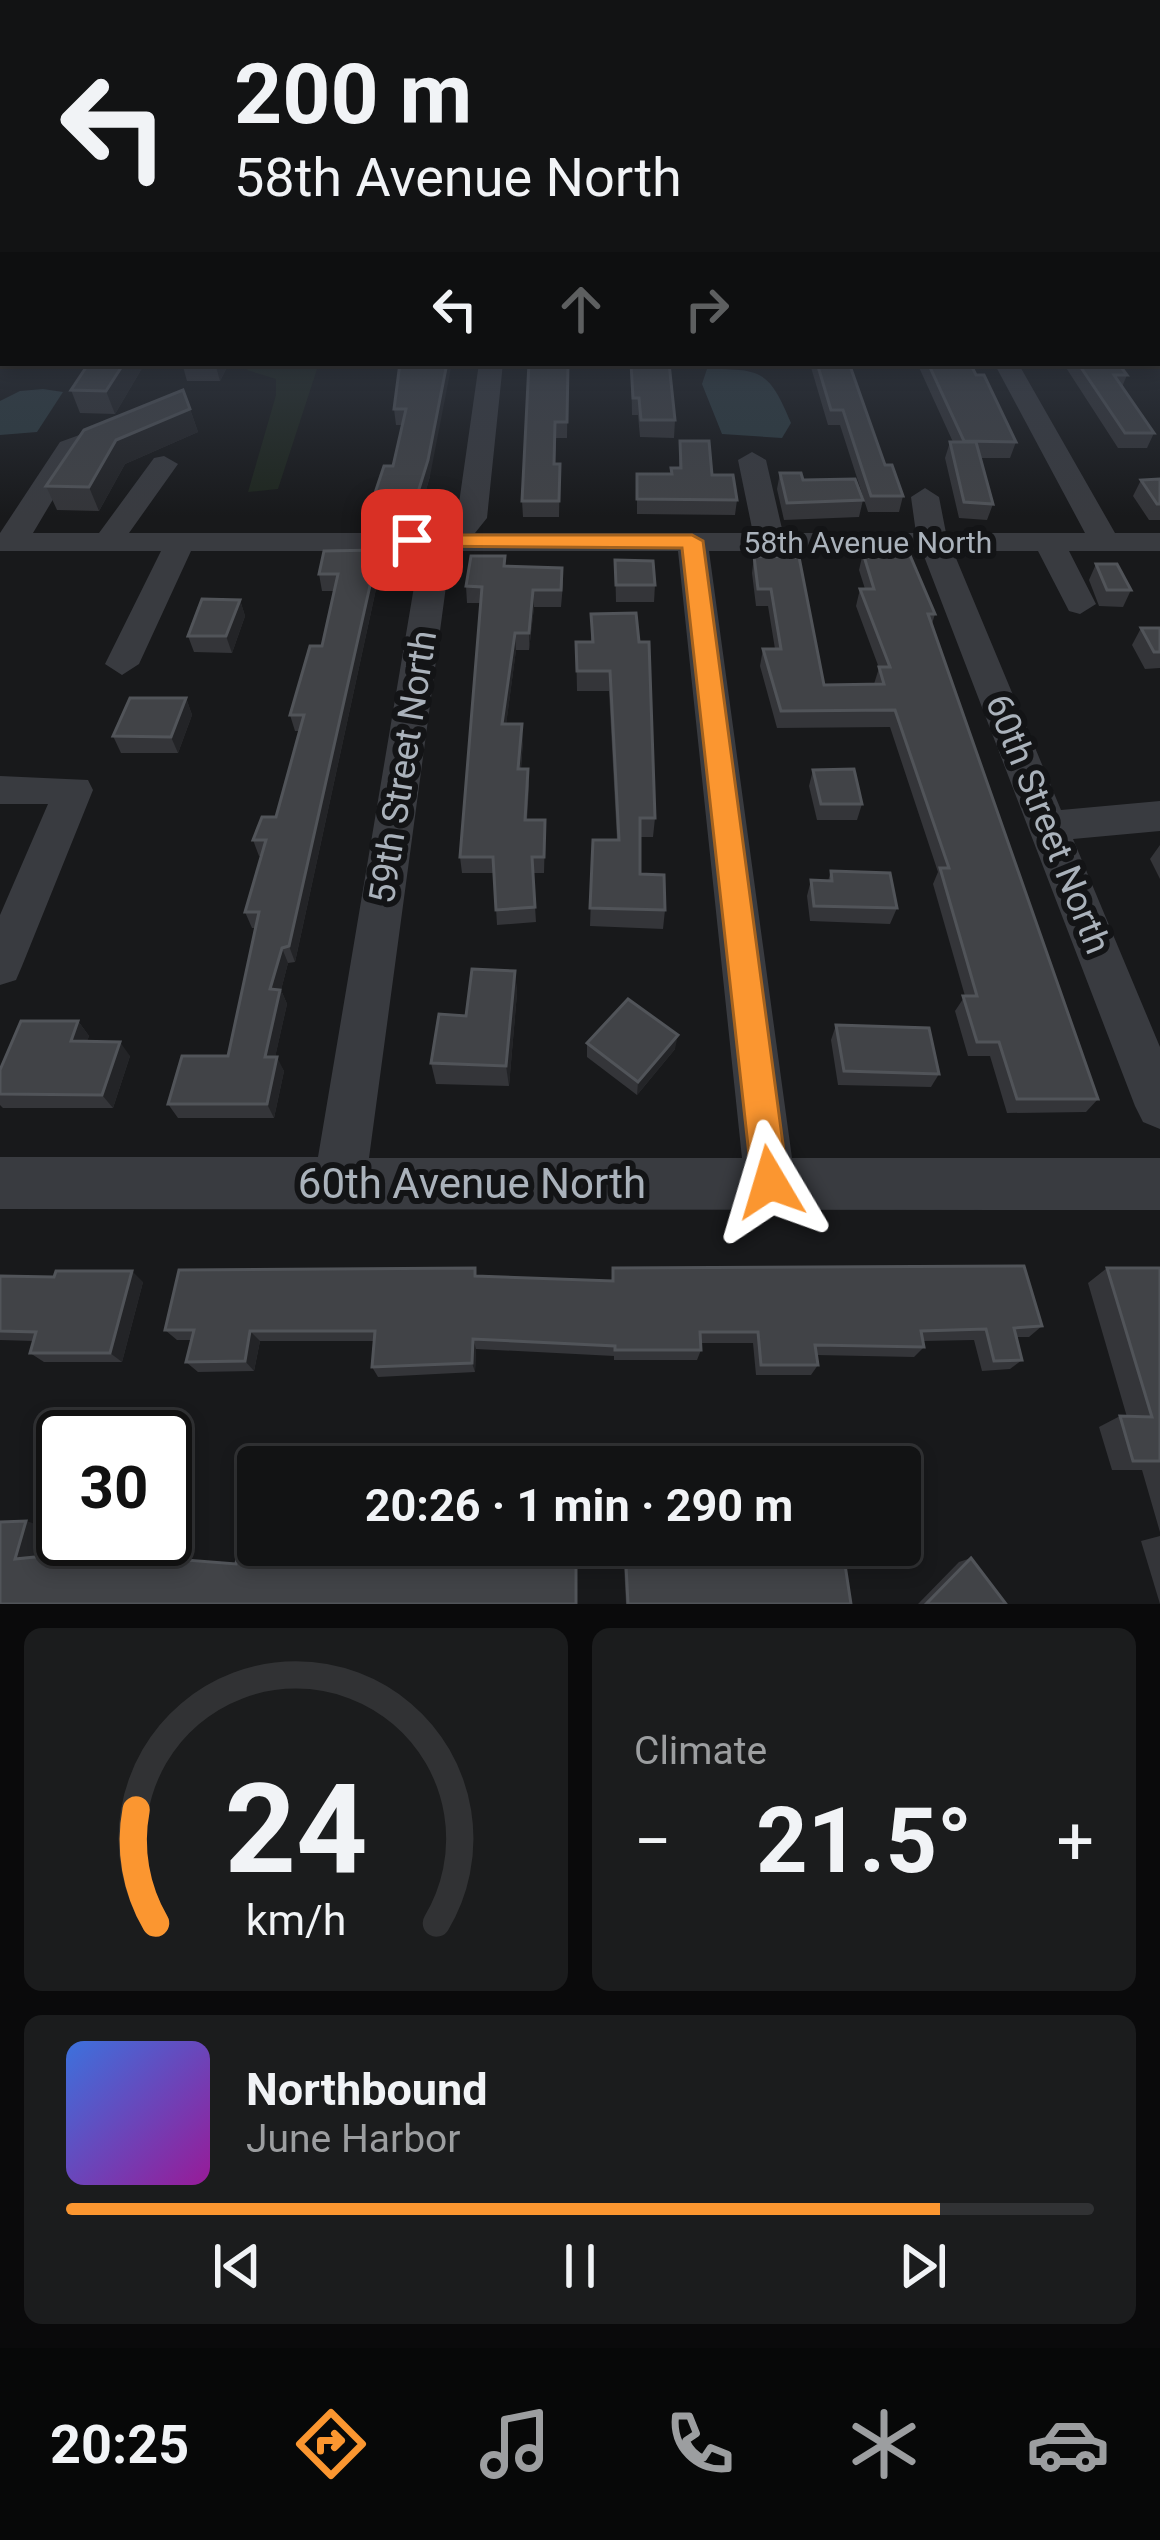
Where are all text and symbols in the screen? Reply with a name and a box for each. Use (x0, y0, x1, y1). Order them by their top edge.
text: 200 m (234, 45, 472, 144)
icon: left (36, 48, 192, 204)
text: 58th Avenue North (234, 146, 682, 209)
icon: left (422, 276, 488, 342)
icon: ahead (548, 276, 614, 342)
icon: right (674, 276, 740, 342)
pin (361, 489, 463, 591)
icon: arrive (379, 507, 445, 573)
street label: 58th Avenue North (744, 525, 992, 560)
street label: 59th Street North (361, 628, 445, 906)
street label: 60th Street North (977, 688, 1119, 960)
position arrow (707, 1119, 833, 1245)
street label: 60th Avenue North (298, 1159, 646, 1208)
speed limit sign: 30 (36, 1410, 192, 1566)
text: 20:26 · 1 min · 290 m (365, 1479, 793, 1532)
text: Climate (634, 1728, 767, 1774)
text: 24 (224, 1756, 368, 1902)
text: 21.5° (756, 1789, 972, 1894)
text: − (634, 1803, 672, 1880)
text: + (1057, 1803, 1094, 1880)
text: km/h (246, 1894, 346, 1944)
text: Northbound (246, 2063, 488, 2116)
text: June Harbor (246, 2116, 461, 2162)
icon: previous (204, 2233, 270, 2299)
icon: pause (547, 2233, 613, 2299)
icon: next (890, 2233, 956, 2299)
icon: directions (289, 2402, 373, 2486)
icon: music (473, 2402, 557, 2486)
icon: phone (658, 2402, 742, 2486)
icon: climate (842, 2402, 926, 2486)
icon: car (1026, 2402, 1110, 2486)
text: 20:25 (50, 2413, 189, 2476)

